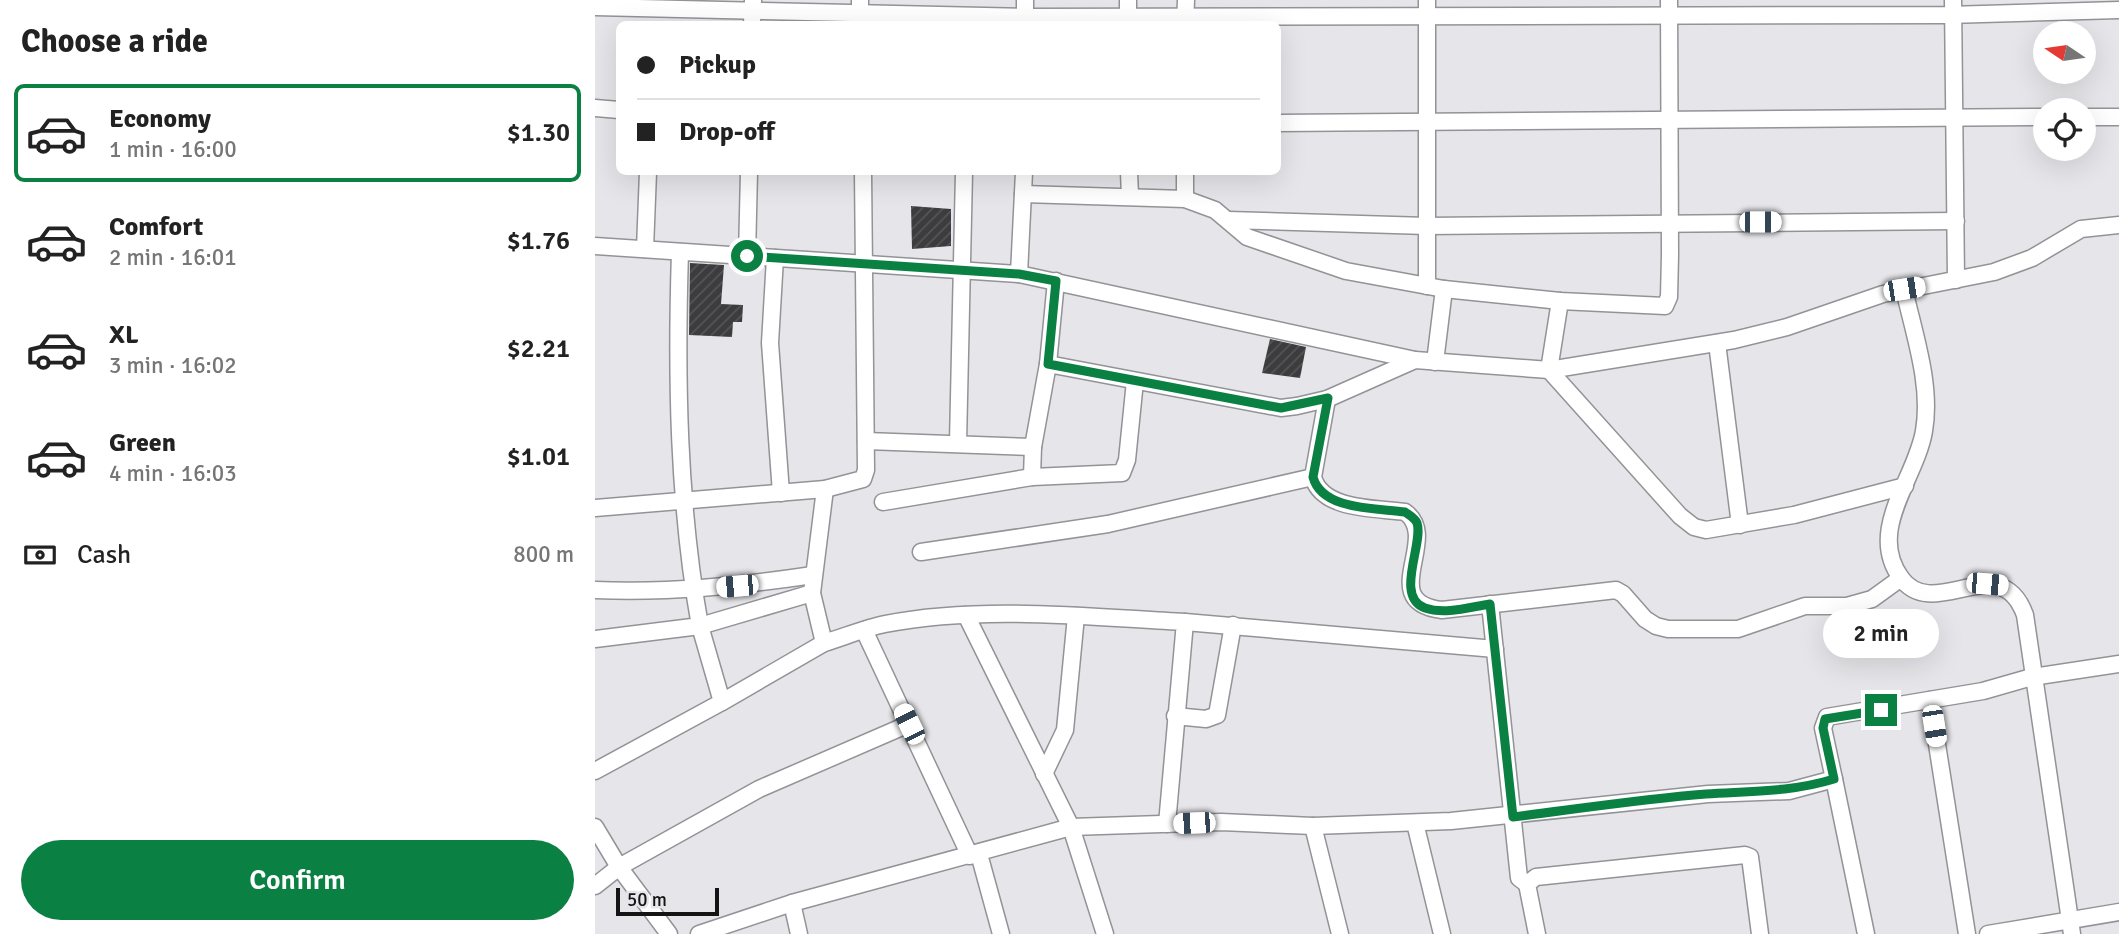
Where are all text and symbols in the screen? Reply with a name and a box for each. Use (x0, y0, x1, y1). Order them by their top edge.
north arrow (2033, 21, 2097, 84)
map controls (2033, 21, 2096, 161)
text: Choose a ride (21, 22, 208, 61)
text: Pickup (679, 49, 756, 81)
button: locate (2033, 98, 2096, 161)
icon: car (25, 102, 88, 165)
text: Economy (109, 103, 211, 135)
text: Drop-off (679, 116, 775, 148)
text: $1.30 (507, 117, 570, 149)
text: 1 min · 16:00 (109, 135, 237, 164)
icon: car (25, 210, 88, 273)
text: Comfort (109, 211, 203, 243)
car (1740, 212, 1782, 233)
text: $1.76 (507, 225, 570, 257)
route start (731, 240, 763, 272)
text: 2 min · 16:01 (109, 243, 237, 272)
car (1882, 275, 1927, 303)
icon: car (25, 318, 88, 381)
text: XL (109, 319, 139, 351)
text: $2.21 (507, 333, 570, 365)
text: 3 min · 16:02 (109, 351, 237, 380)
icon: car (25, 426, 88, 489)
text: Green (109, 427, 176, 459)
text: $1.01 (507, 441, 570, 473)
text: 4 min · 16:03 (109, 459, 237, 488)
icon: cash (21, 536, 59, 574)
text: Cash (77, 539, 131, 571)
text: 800 m (513, 540, 574, 569)
car (1966, 572, 2009, 596)
car (716, 574, 759, 598)
callout: 2 min (1823, 608, 1939, 658)
text: 2 min (1853, 619, 1909, 648)
route end (1865, 694, 1897, 726)
car (891, 701, 928, 747)
car (1921, 704, 1948, 748)
car (1173, 812, 1216, 834)
button: Confirm (21, 840, 574, 920)
scale bar (616, 885, 719, 917)
text: 50 m (627, 888, 667, 912)

